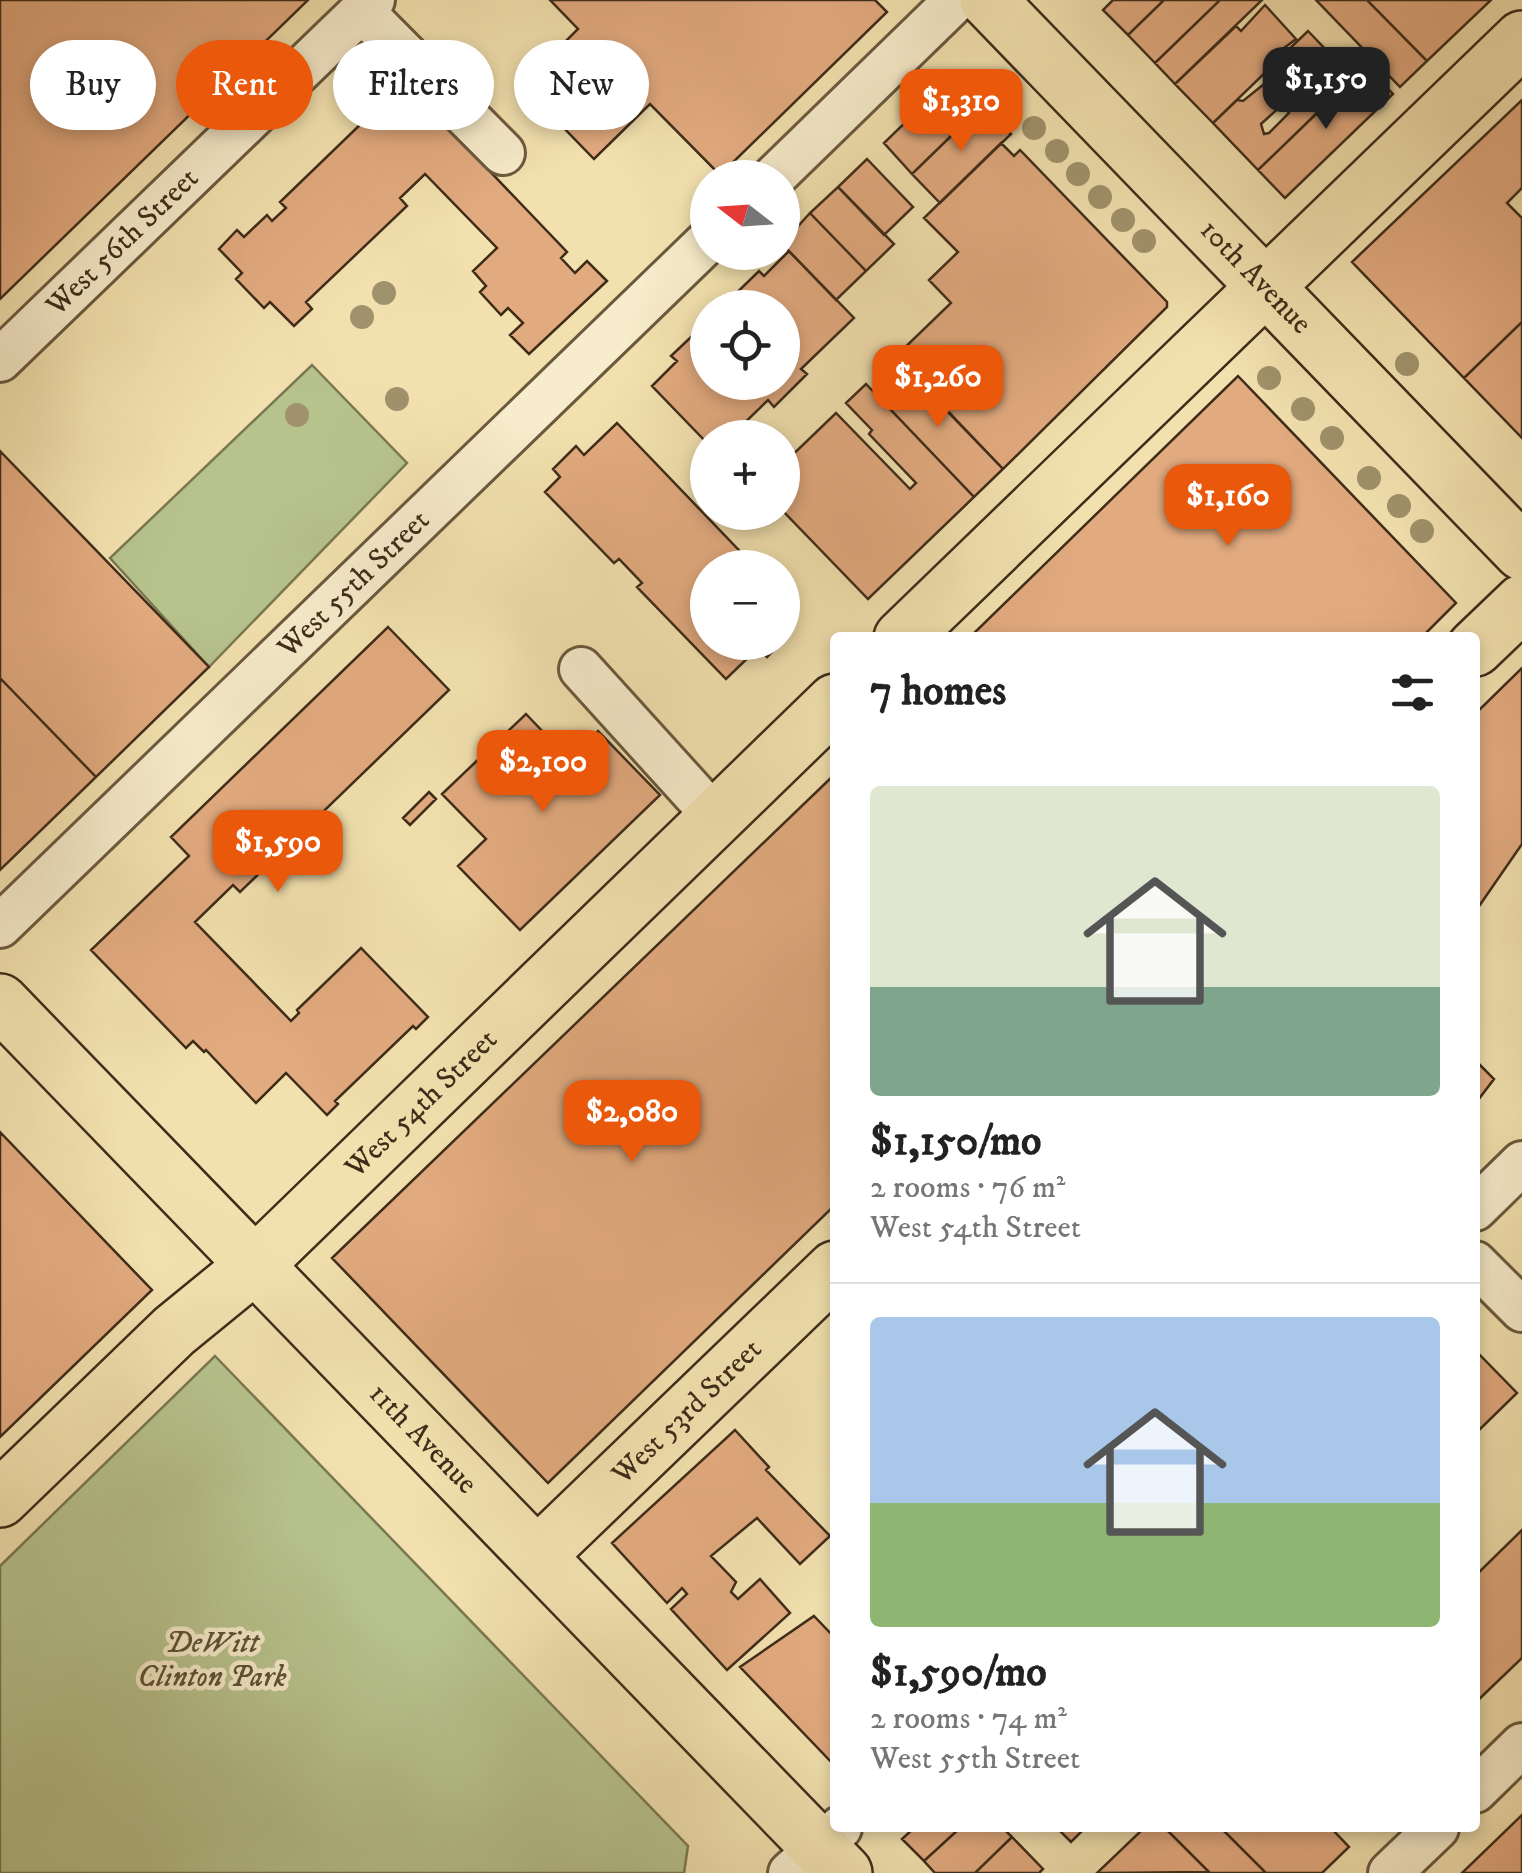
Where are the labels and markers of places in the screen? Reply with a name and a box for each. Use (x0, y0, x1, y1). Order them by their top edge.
pin: $1,150 (1245, 47, 1407, 132)
pin: $1,310 (880, 69, 1042, 154)
pin: $1,260 (857, 345, 1019, 430)
pin: $1,160 (1147, 464, 1309, 549)
pin: $2,100 (462, 730, 624, 815)
pin: $1,590 (197, 810, 359, 895)
pin: $2,080 (551, 1080, 713, 1165)

